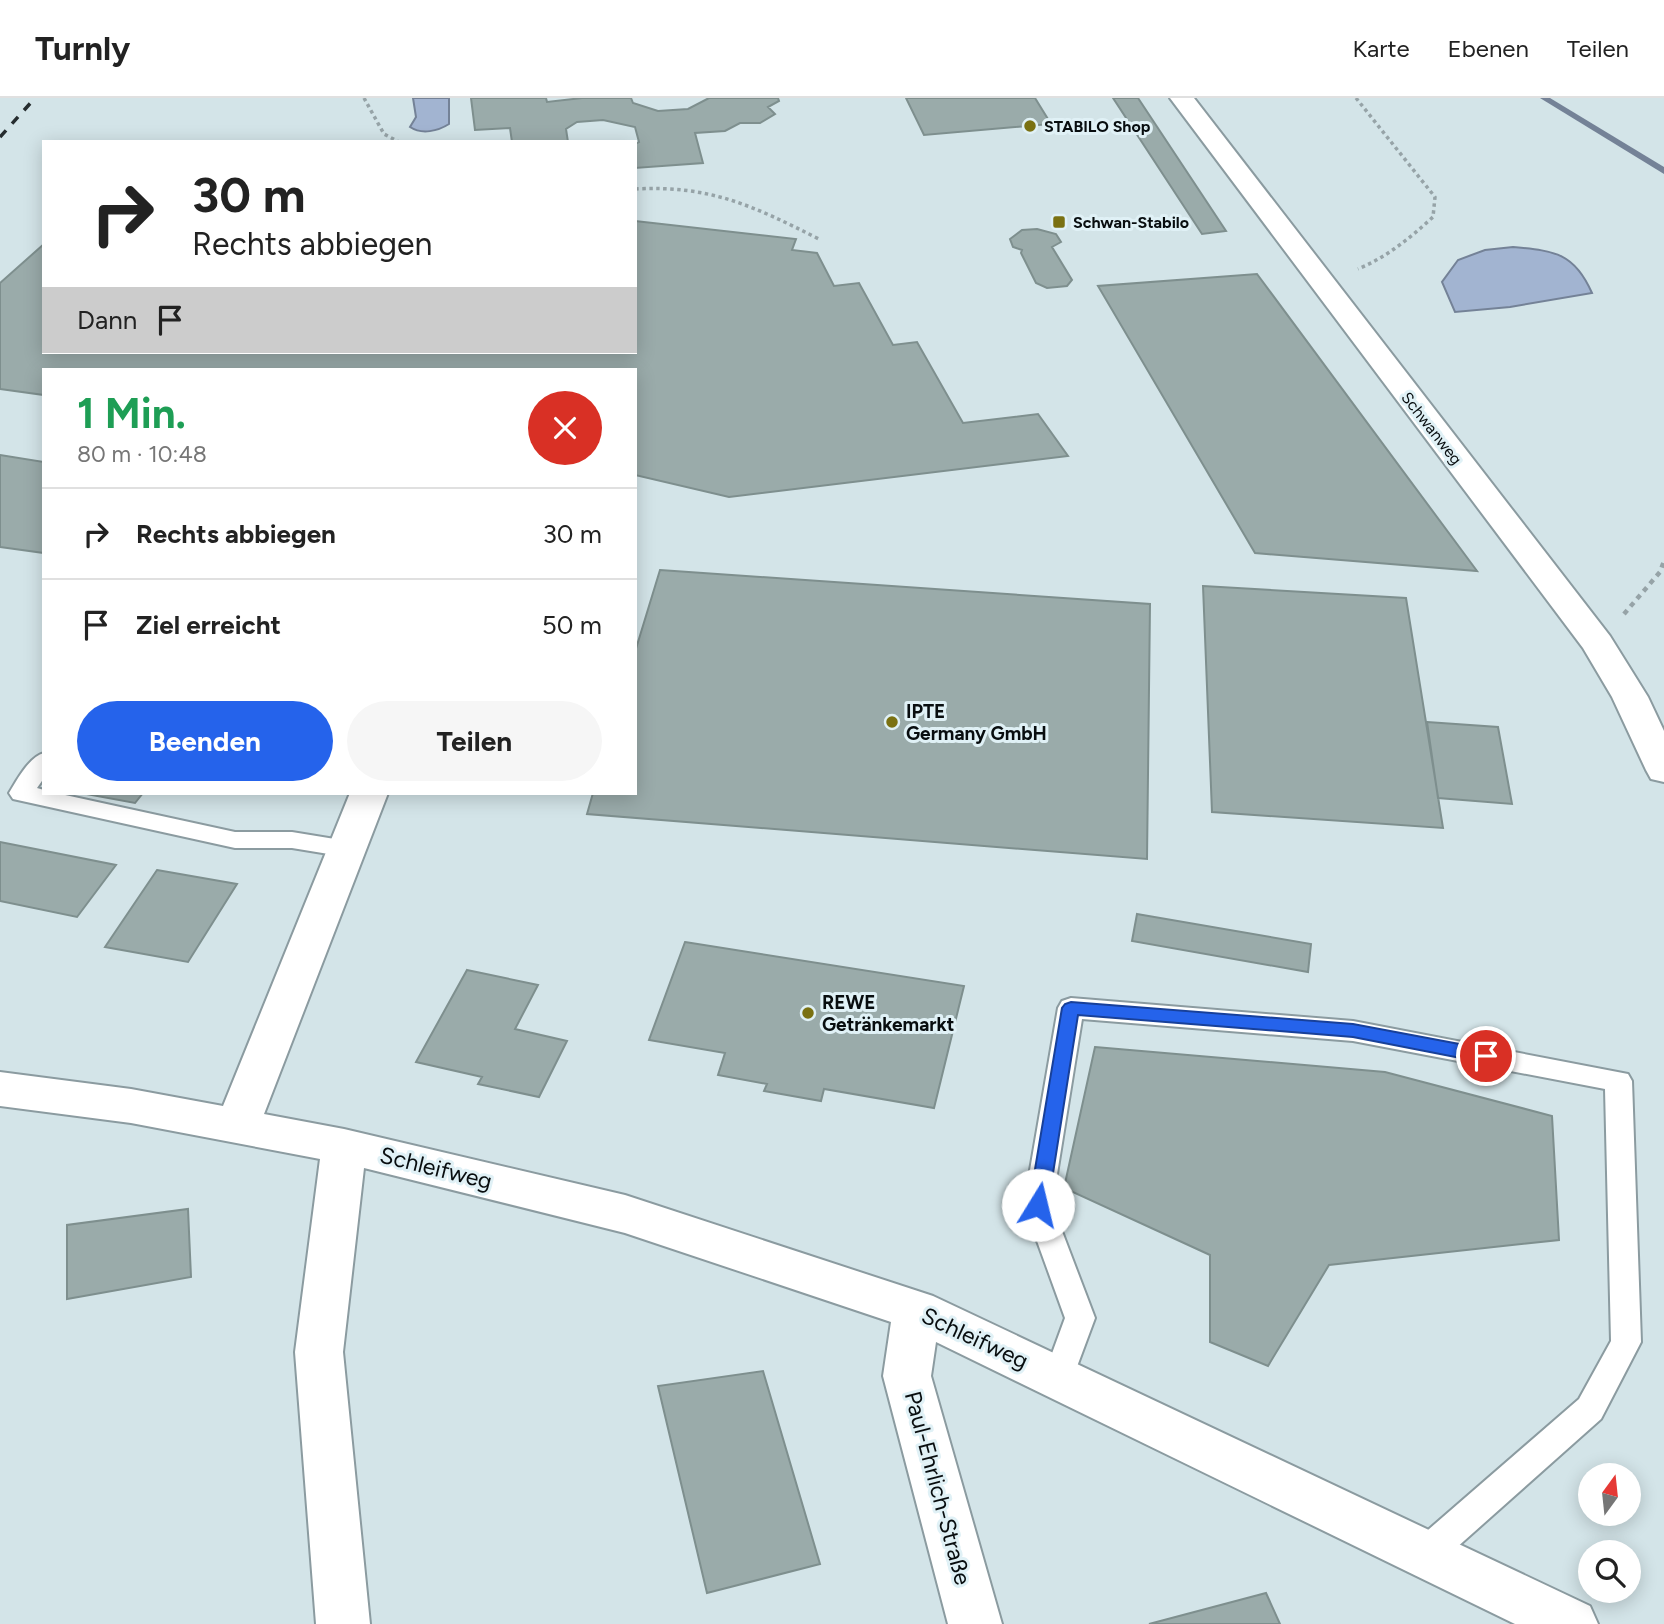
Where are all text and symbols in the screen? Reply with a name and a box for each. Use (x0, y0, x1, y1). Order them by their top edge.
text: Turnly (35, 29, 130, 68)
text: Karte (1353, 34, 1410, 63)
text: Ebenen (1448, 34, 1529, 63)
text: Teilen (1567, 34, 1629, 63)
place label: STABILO Shop (1044, 117, 1151, 136)
marker: STABILO Shop (1022, 118, 1038, 134)
text: 30 m (192, 165, 305, 224)
icon: right (77, 168, 168, 259)
place label: Schwan-Stabilo (1073, 213, 1189, 232)
marker: Schwan-Stabilo (1051, 214, 1067, 230)
text: Rechts abbiegen (192, 225, 432, 263)
icon: arrive (151, 301, 189, 339)
text: Dann (77, 304, 137, 336)
text: 1 Min. (77, 388, 186, 439)
street label: Schwanweg (1397, 388, 1466, 468)
button: close (528, 391, 602, 465)
text: 80 m · 10:48 (77, 440, 207, 468)
icon: right (77, 515, 115, 553)
text: Rechts abbiegen (136, 518, 336, 550)
text: 30 m (543, 518, 602, 550)
icon: arrive (77, 606, 115, 644)
text: Ziel erreicht (136, 609, 281, 641)
text: 50 m (542, 609, 602, 641)
place label: IPTE Germany GmbH (906, 700, 1047, 745)
button: Beenden (77, 701, 333, 781)
button: Teilen (347, 701, 602, 781)
marker: IPTE Germany GmbH (884, 714, 900, 730)
place label: REWE Getränkemarkt (822, 991, 955, 1036)
marker: REWE Getränkemarkt (800, 1005, 816, 1021)
pin (1456, 1026, 1516, 1086)
icon: arrive (1467, 1037, 1505, 1075)
street label: Schleifweg (377, 1141, 495, 1195)
position arrow (1001, 1168, 1075, 1242)
street label: Schleifweg (917, 1301, 1033, 1375)
street label: Paul-Ehrlich-Straße (899, 1388, 977, 1588)
north arrow (1578, 1463, 1642, 1526)
map controls (1578, 1463, 1641, 1603)
button: search (1578, 1540, 1641, 1603)

